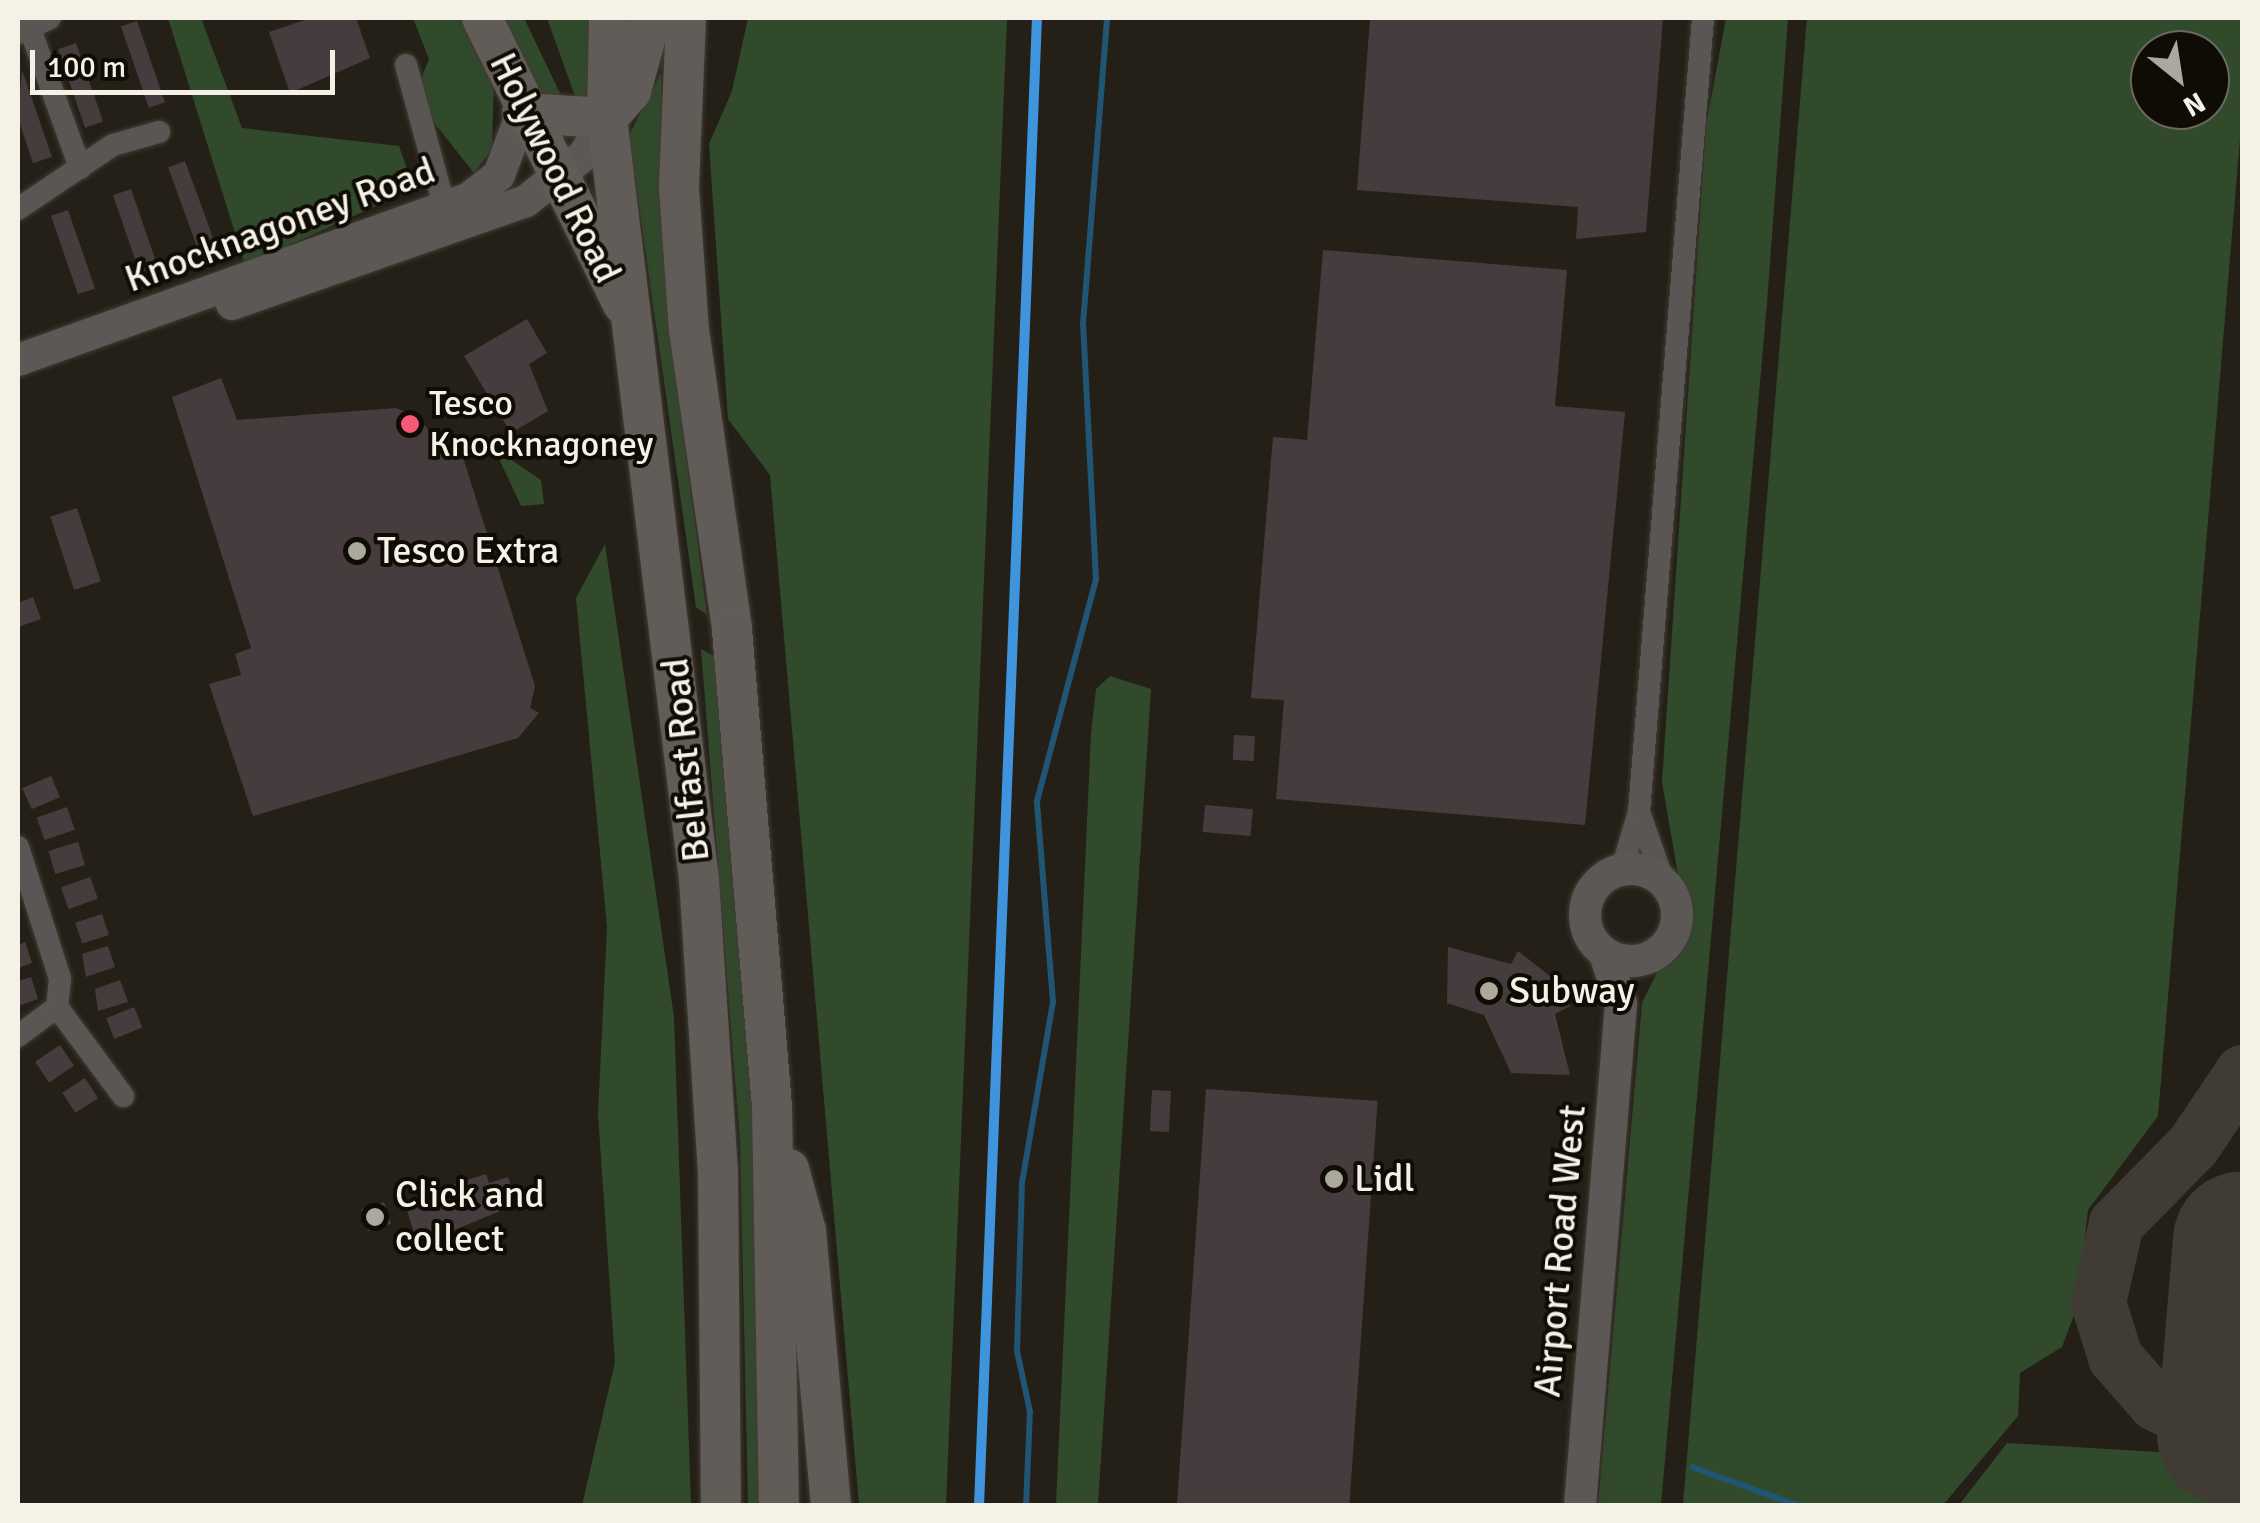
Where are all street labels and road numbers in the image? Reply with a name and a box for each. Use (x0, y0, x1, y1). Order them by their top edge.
street label: Holywood Road (480, 46, 630, 290)
street label: Knocknagoney Road (119, 148, 441, 302)
street label: Belfast Road (653, 656, 719, 864)
street label: Airport Road West (1525, 1103, 1595, 1399)

